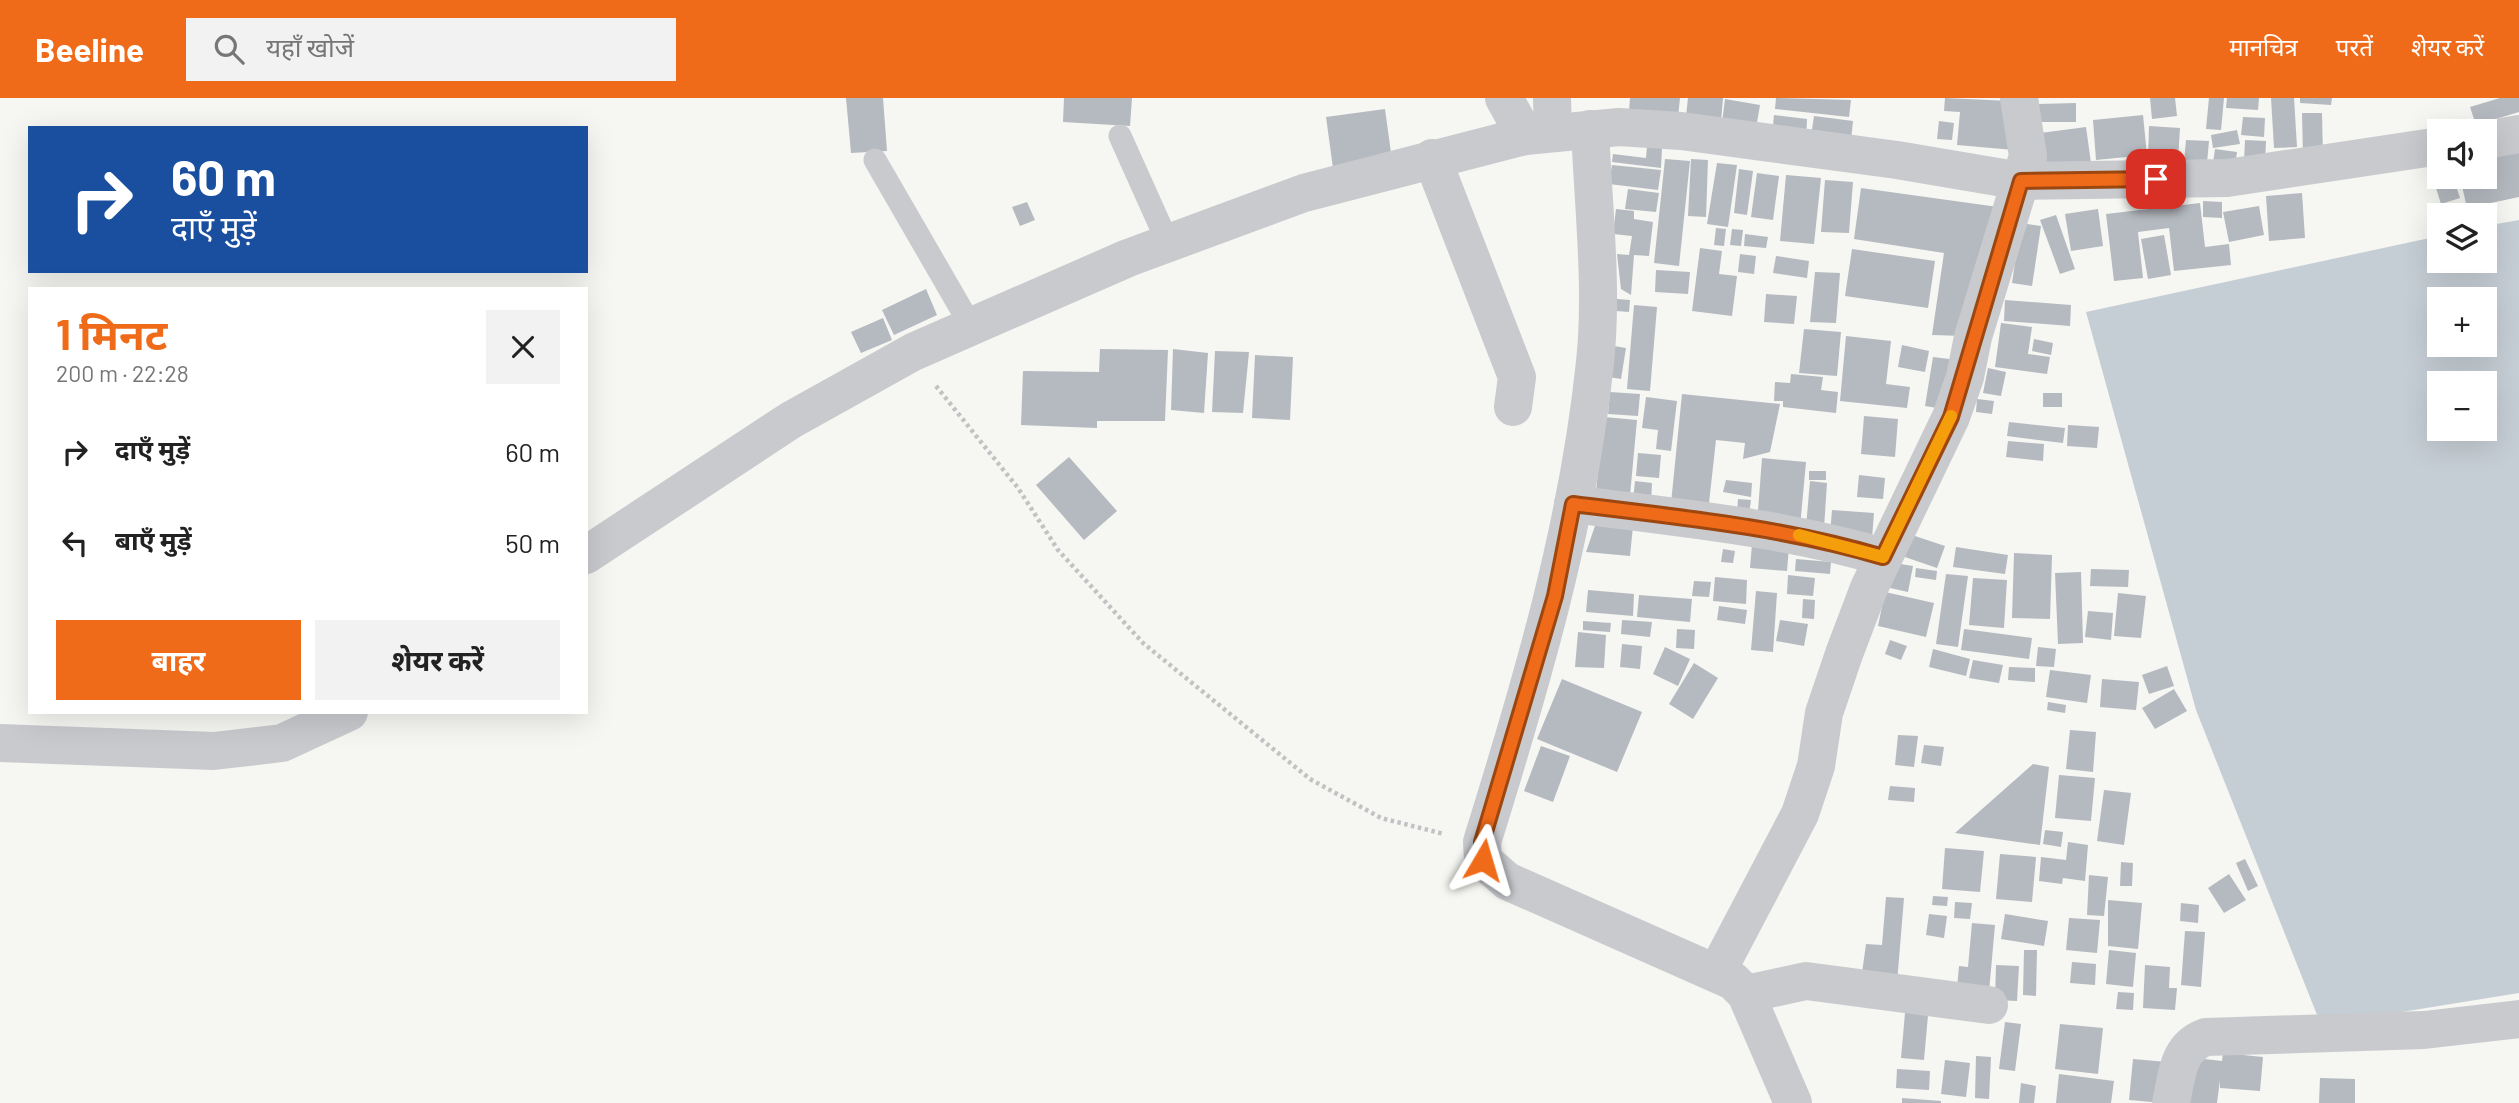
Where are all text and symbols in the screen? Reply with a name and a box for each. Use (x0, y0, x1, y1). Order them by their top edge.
search box (186, 18, 676, 81)
text: Beeline (35, 29, 144, 69)
icon: search (210, 30, 248, 68)
text: यहाँ खोजें (266, 31, 354, 62)
text: मानचित्र (2229, 32, 2298, 61)
text: परतें (2336, 32, 2373, 61)
text: शेयर करें (2411, 32, 2484, 61)
map controls (2427, 119, 2497, 441)
button: sound (2427, 119, 2497, 189)
text: 60 m (171, 147, 276, 206)
pin (2126, 149, 2186, 209)
icon: right (56, 154, 147, 245)
icon: arrive (2137, 160, 2175, 198)
button: layers (2427, 203, 2497, 273)
text: दाएँ मुड़ें (171, 207, 257, 245)
button: + (2427, 287, 2497, 357)
text: 1 मिनट (56, 308, 167, 358)
button: close (486, 310, 560, 384)
text: 200 m · 22:28 (56, 359, 189, 387)
button: − (2427, 371, 2497, 441)
icon: right (56, 433, 94, 471)
text: दाएँ मुड़ें (115, 433, 190, 464)
text: 60 m (505, 436, 560, 467)
icon: left (56, 524, 94, 562)
text: बाएँ मुड़ें (115, 524, 192, 555)
text: 50 m (505, 527, 560, 558)
button: बाहर (56, 620, 301, 700)
button: शेयर करें (315, 620, 560, 700)
position arrow (1446, 823, 1520, 897)

